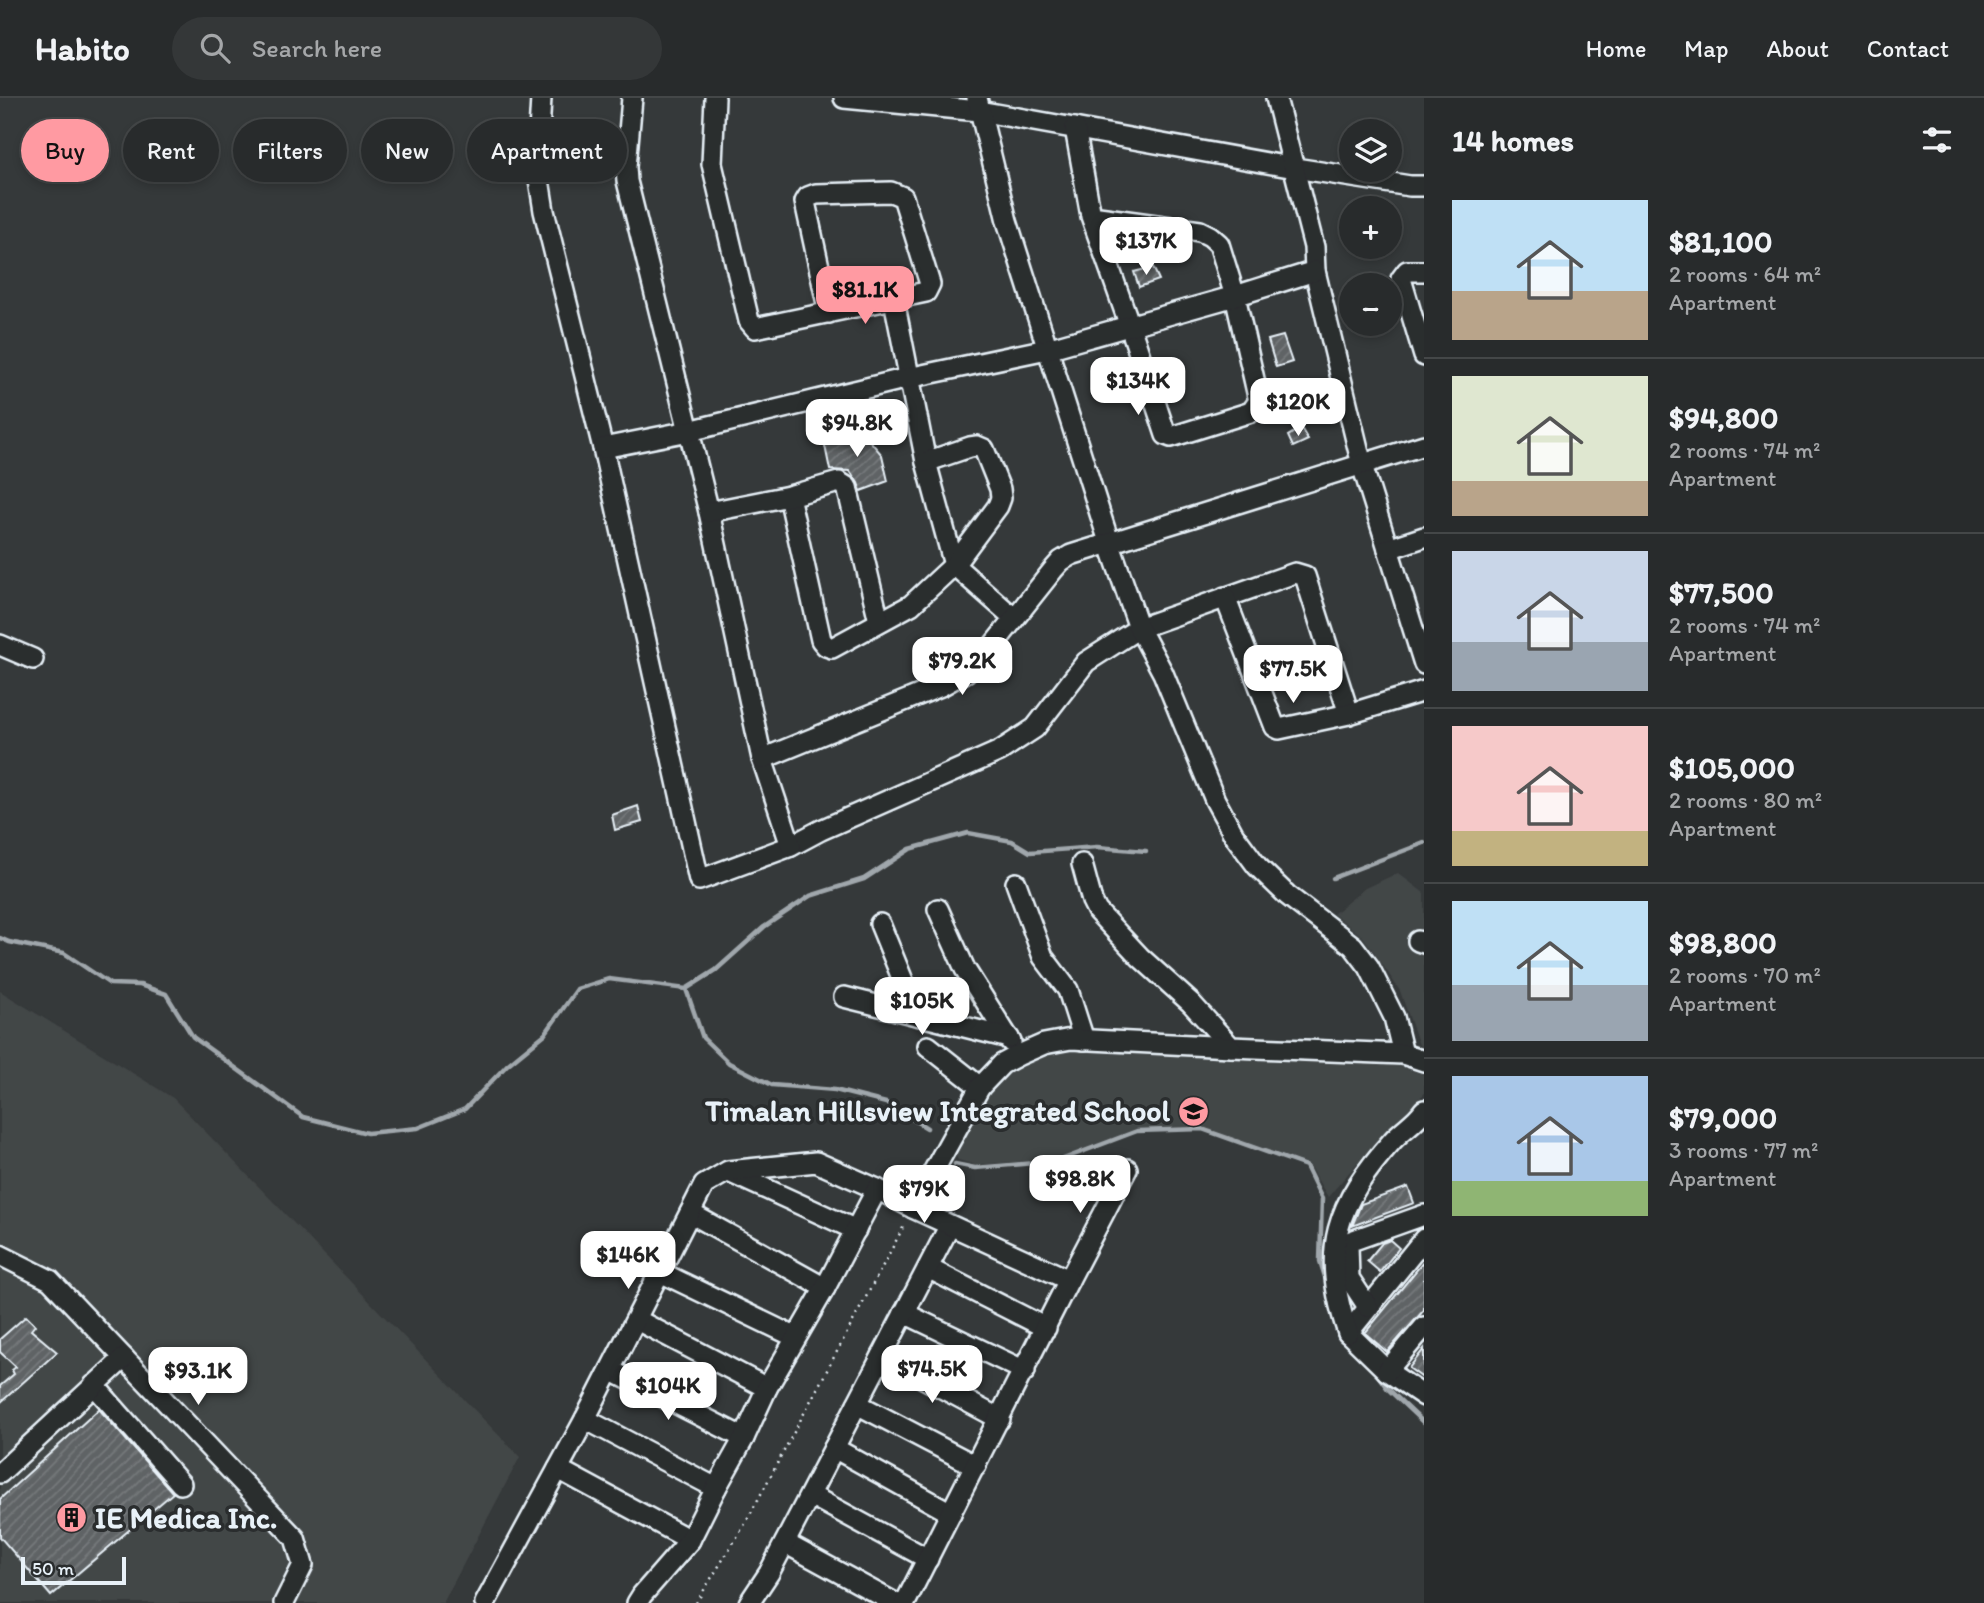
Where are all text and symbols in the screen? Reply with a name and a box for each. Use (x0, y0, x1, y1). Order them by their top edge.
search box (172, 17, 662, 80)
text: Habito (35, 29, 130, 68)
icon: search (196, 29, 234, 67)
text: Search here (252, 32, 382, 64)
text: Home (1586, 34, 1646, 63)
text: Map (1684, 34, 1728, 63)
text: About (1766, 34, 1829, 63)
text: Contact (1867, 34, 1949, 63)
chip: Buy (21, 119, 109, 182)
chip: Rent (123, 119, 219, 182)
chip: Filters (233, 119, 347, 182)
chip: New (361, 119, 453, 182)
chip: Apartment (467, 119, 627, 182)
map controls (1339, 119, 1402, 336)
button: layers (1339, 119, 1402, 182)
icon: filters (1918, 121, 1956, 159)
text: 14 homes (1452, 122, 1574, 159)
button: + (1339, 196, 1402, 259)
pin: $137K (1097, 218, 1195, 277)
text: $81,100 (1669, 223, 1773, 260)
text: $137K (1116, 226, 1176, 254)
icon: home (1508, 228, 1592, 312)
text: 2 rooms · 64 m² (1669, 260, 1821, 288)
pin: $81.1K (808, 266, 922, 326)
button: − (1339, 273, 1402, 336)
text: $81.1K (832, 275, 898, 303)
text: Apartment (1669, 288, 1776, 316)
pin: $134K (1089, 358, 1187, 417)
text: $134K (1106, 366, 1170, 394)
pin: $120K (1249, 378, 1347, 438)
text: $120K (1266, 387, 1330, 415)
text: $94,800 (1669, 399, 1778, 436)
pin: $94.8K (800, 400, 914, 459)
icon: home (1508, 404, 1592, 488)
text: $94.8K (822, 408, 892, 436)
text: 2 rooms · 74 m² (1669, 436, 1821, 464)
text: Apartment (1669, 464, 1776, 492)
text: $77,500 (1669, 574, 1774, 611)
icon: home (1508, 579, 1592, 663)
text: 2 rooms · 74 m² (1669, 611, 1821, 639)
pin: $79.2K (905, 638, 1019, 697)
text: Apartment (1669, 639, 1776, 667)
text: $79.2K (928, 646, 996, 674)
pin: $77.5K (1236, 646, 1350, 705)
text: $77.5K (1260, 654, 1326, 682)
text: $105,000 (1669, 749, 1795, 786)
icon: home (1508, 754, 1592, 838)
text: 2 rooms · 80 m² (1669, 786, 1822, 814)
text: Apartment (1669, 814, 1776, 842)
text: $98,800 (1669, 924, 1777, 961)
icon: home (1508, 929, 1592, 1013)
text: 2 rooms · 70 m² (1669, 961, 1821, 989)
pin: $105K (873, 978, 971, 1037)
text: $105K (890, 986, 954, 1014)
text: Apartment (1669, 989, 1776, 1017)
place label: Timalan Hillsview Integrated School (704, 1092, 1171, 1129)
school or university icon: Timalan Hillsview Integrated School (1176, 1094, 1210, 1128)
text: $79,000 (1669, 1099, 1777, 1136)
icon: home (1508, 1104, 1592, 1188)
text: 3 rooms · 77 m² (1669, 1136, 1819, 1164)
pin: $98.8K (1023, 1156, 1137, 1215)
text: $98.8K (1045, 1164, 1115, 1192)
text: Apartment (1669, 1164, 1776, 1192)
pin: $79K (883, 1166, 965, 1225)
text: $79K (899, 1174, 949, 1202)
pin: $146K (579, 1232, 677, 1291)
text: $146K (596, 1240, 660, 1268)
pin: $74.5K (875, 1346, 989, 1405)
pin: $93.1K (141, 1348, 255, 1407)
text: $74.5K (897, 1354, 967, 1382)
text: $93.1K (164, 1356, 232, 1384)
pin: $104K (619, 1362, 717, 1422)
text: $104K (635, 1371, 701, 1399)
place label: IE Medica Inc. (95, 1499, 278, 1536)
building icon: IE Medica Inc. (55, 1501, 89, 1535)
scale bar (21, 1554, 126, 1586)
text: 50 m (32, 1557, 74, 1580)

